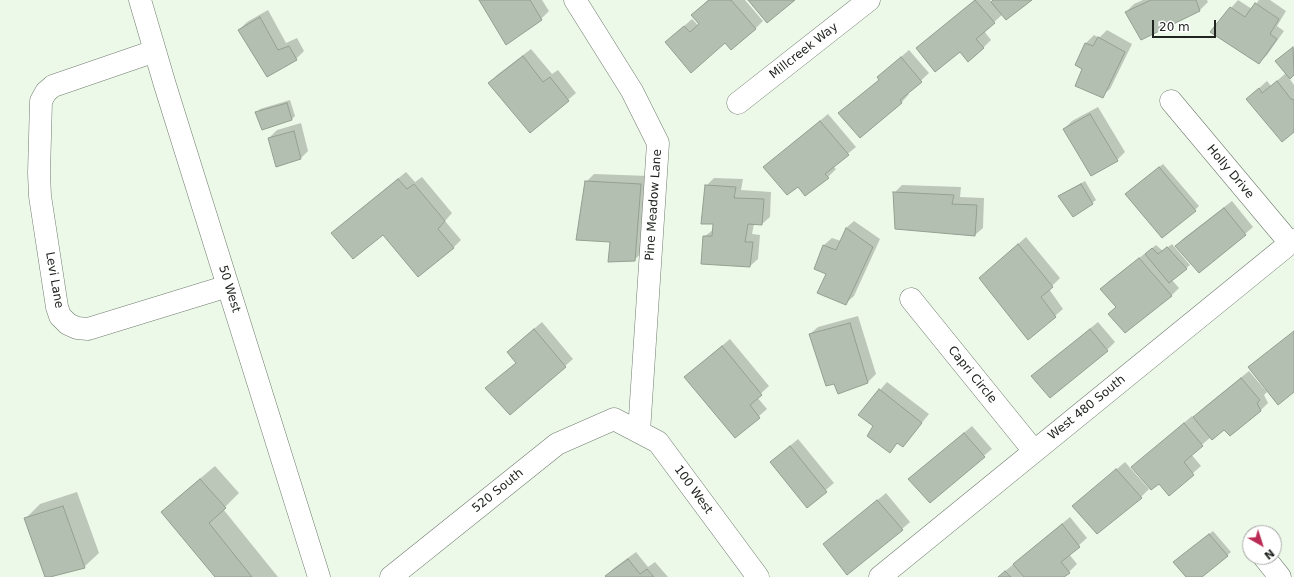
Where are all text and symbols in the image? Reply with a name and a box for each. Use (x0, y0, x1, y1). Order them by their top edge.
scale bar (1154, 12, 1218, 38)
street label: Millcreek Way (767, 20, 841, 82)
text: 20 m (1159, 20, 1190, 34)
street label: Holly Drive (1203, 142, 1257, 202)
street label: Pine Meadow Lane (643, 149, 665, 261)
street label: Levi Lane (42, 251, 66, 309)
street label: 50 West (215, 264, 243, 314)
street label: Capri Circle (945, 344, 999, 406)
street label: West 480 South (1046, 373, 1128, 443)
street label: 100 West (671, 463, 715, 517)
street label: 520 South (470, 466, 526, 516)
north arrow (1242, 525, 1282, 565)
text: N (1262, 546, 1277, 562)

